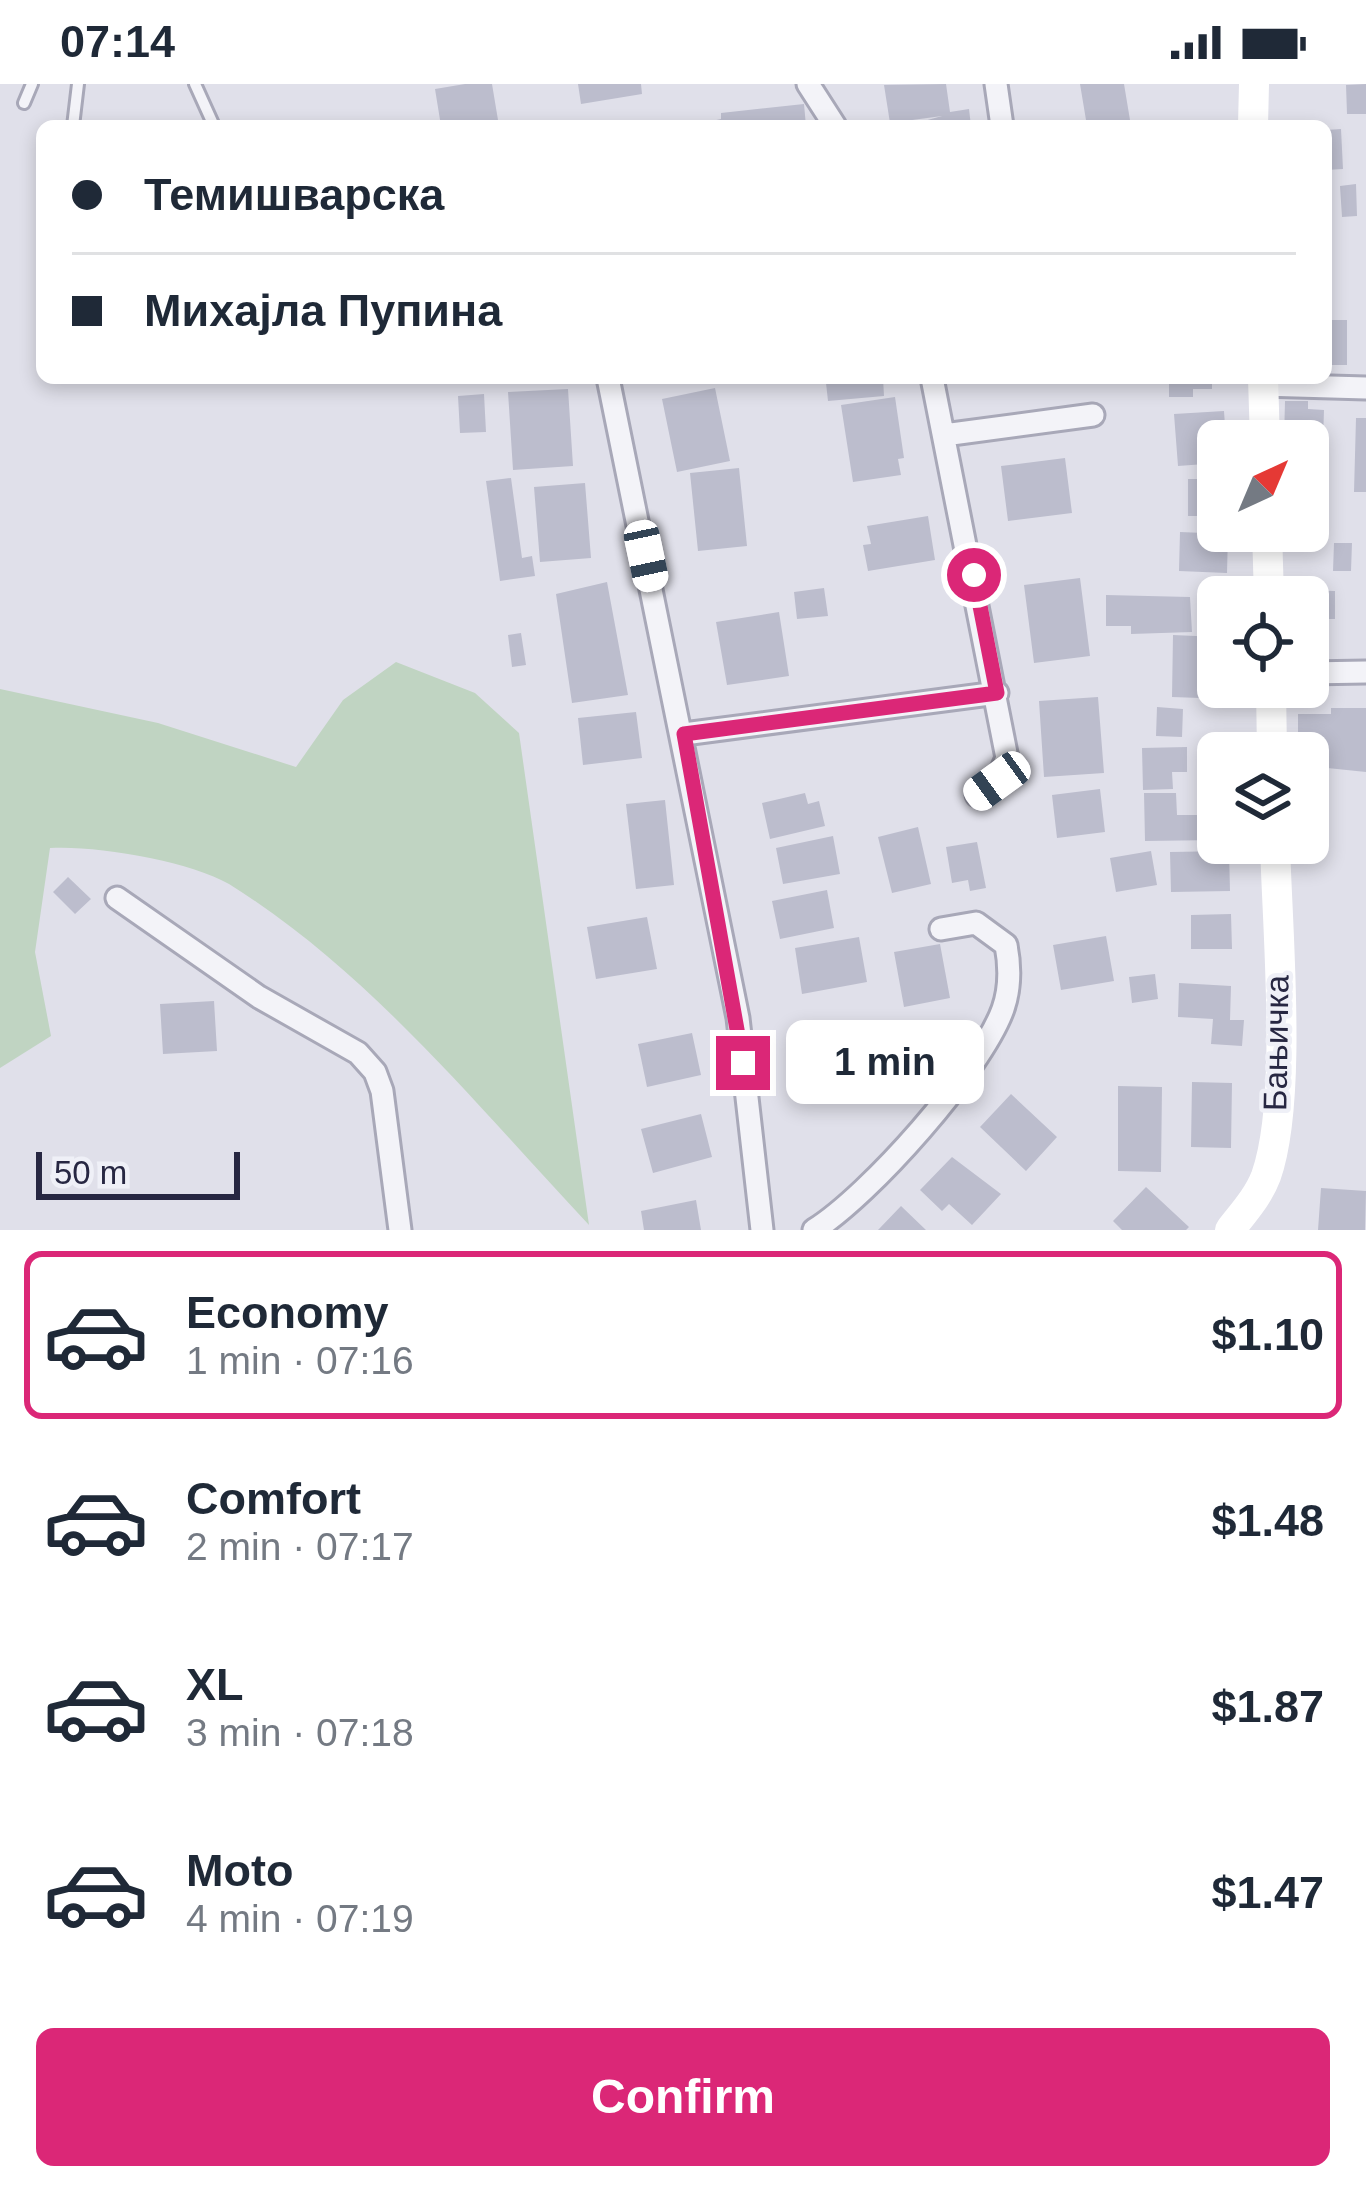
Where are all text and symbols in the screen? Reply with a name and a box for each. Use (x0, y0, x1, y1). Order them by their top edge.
text: 07:14 (60, 16, 175, 67)
text: Темишварска (144, 169, 444, 220)
text: Михајла Пупина (144, 285, 502, 336)
north arrow (1197, 420, 1329, 552)
map controls (1197, 420, 1329, 864)
car (621, 517, 671, 595)
route start (947, 548, 1001, 602)
button: locate (1197, 576, 1329, 708)
button: layers (1197, 732, 1329, 864)
car (957, 745, 1037, 817)
street label: Бањичка (1256, 974, 1296, 1111)
callout: 1 min (785, 1021, 983, 1105)
route end (716, 1036, 770, 1090)
text: 1 min (834, 1040, 936, 1083)
scale bar (36, 1146, 240, 1199)
text: 50 m (54, 1154, 127, 1191)
icon: car (42, 1281, 150, 1389)
text: Economy (186, 1287, 389, 1338)
text: $1.10 (1211, 1309, 1324, 1360)
text: 1 min · 07:16 (186, 1339, 414, 1382)
icon: car (42, 1467, 150, 1575)
text: Comfort (186, 1473, 361, 1524)
text: $1.48 (1211, 1495, 1324, 1546)
text: 2 min · 07:17 (186, 1525, 414, 1568)
icon: car (42, 1653, 150, 1761)
text: XL (186, 1659, 244, 1710)
text: $1.87 (1211, 1681, 1324, 1732)
text: 3 min · 07:18 (186, 1711, 414, 1754)
icon: car (42, 1839, 150, 1947)
text: Moto (186, 1845, 293, 1896)
text: $1.47 (1211, 1867, 1324, 1918)
text: 4 min · 07:19 (186, 1897, 414, 1940)
button: Confirm (36, 2028, 1330, 2166)

